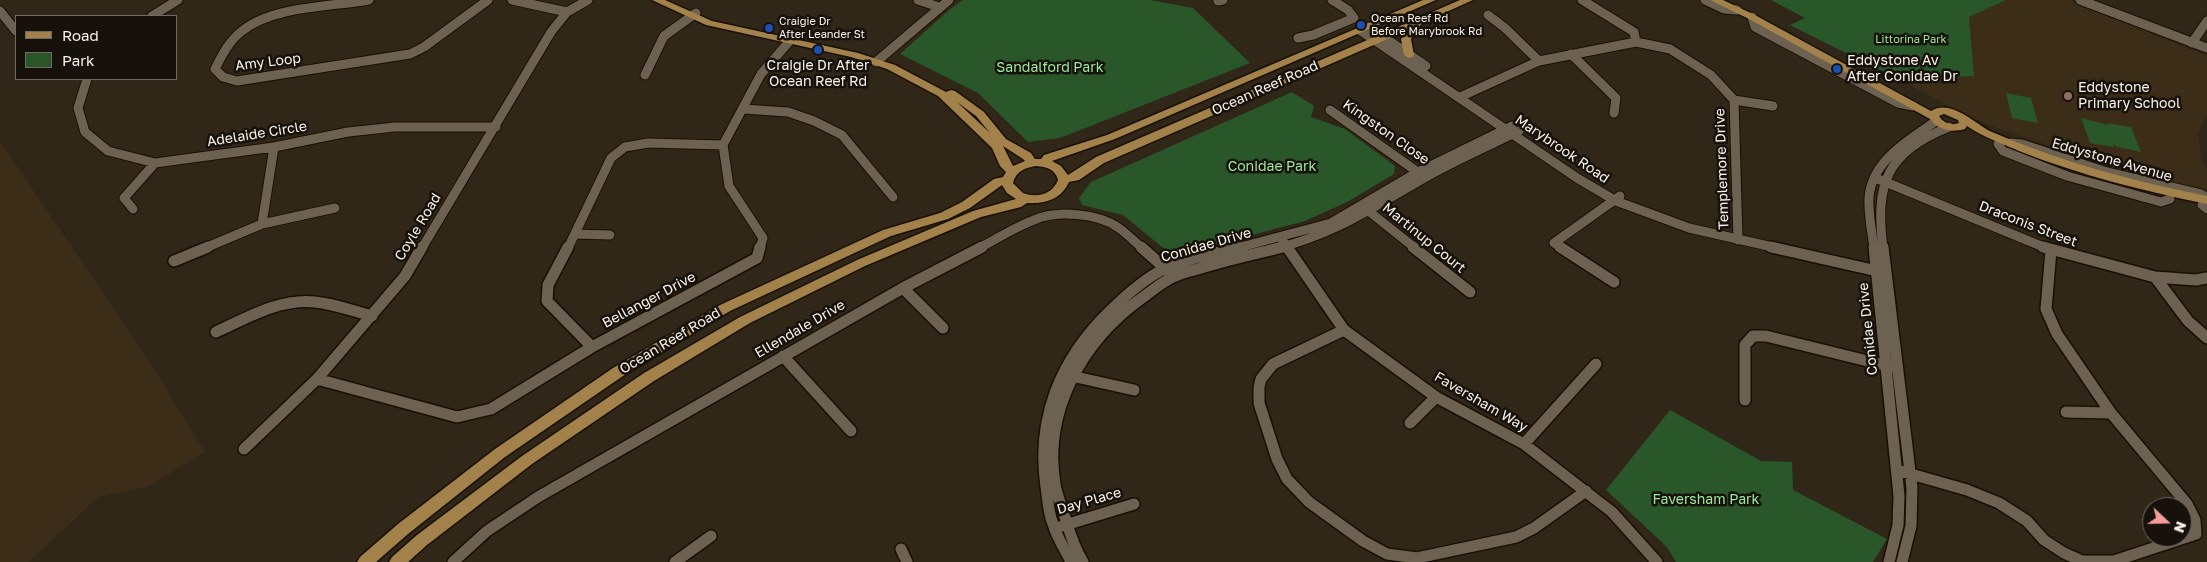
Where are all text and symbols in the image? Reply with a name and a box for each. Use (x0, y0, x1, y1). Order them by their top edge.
place label: Ocean Reef Rd Before Marybrook Rd (1371, 12, 1482, 38)
legend (15, 15, 178, 80)
place label: Craigie Dr After Leander St (779, 15, 865, 41)
marker: Ocean Reef Rd Before Marybrook Rd (1355, 19, 1367, 31)
marker: Craigie Dr After Leander St (763, 22, 775, 34)
text: Road (62, 26, 99, 44)
park label: Littorina Park (1875, 33, 1947, 47)
marker: Craigie Dr After Ocean Reef Rd (812, 44, 824, 56)
street label: Amy Loop (234, 50, 302, 74)
text: Park (62, 51, 94, 69)
place label: Eddystone Av After Conidae Dr (1847, 53, 1958, 85)
street label: Ocean Reef Road (1209, 57, 1321, 119)
place label: Craigie Dr After Ocean Reef Rd (767, 58, 869, 90)
park label: Sandalford Park (996, 60, 1104, 76)
marker: Eddystone Av After Conidae Dr (1831, 63, 1843, 75)
place label: Eddystone Primary School (2078, 80, 2180, 112)
marker: Eddystone Primary School (2062, 90, 2074, 102)
street label: Kingston Close (1339, 96, 1433, 168)
street label: Templemore Drive (1711, 108, 1733, 230)
street label: Marybrook Road (1512, 111, 1612, 187)
street label: Adelaide Circle (206, 118, 308, 150)
street label: Eddystone Avenue (2050, 135, 2174, 185)
park label: Conidae Park (1228, 159, 1316, 175)
street label: Coyle Road (391, 190, 445, 264)
street label: Draconis Street (1977, 198, 2079, 250)
street label: Martinup Court (1379, 199, 1469, 277)
street label: Conidae Drive (1159, 224, 1253, 266)
street label: Bellanger Drive (599, 268, 699, 332)
street label: Conidae Drive (1855, 282, 1881, 376)
street label: Ellendale Drive (752, 296, 848, 362)
street label: Ocean Reef Road (617, 304, 723, 378)
street label: Faversham Way (1431, 368, 1531, 436)
street label: Day Place (1055, 484, 1123, 518)
park label: Faversham Park (1653, 492, 1759, 508)
north arrow (2142, 497, 2192, 547)
text: N (2171, 519, 2190, 535)

